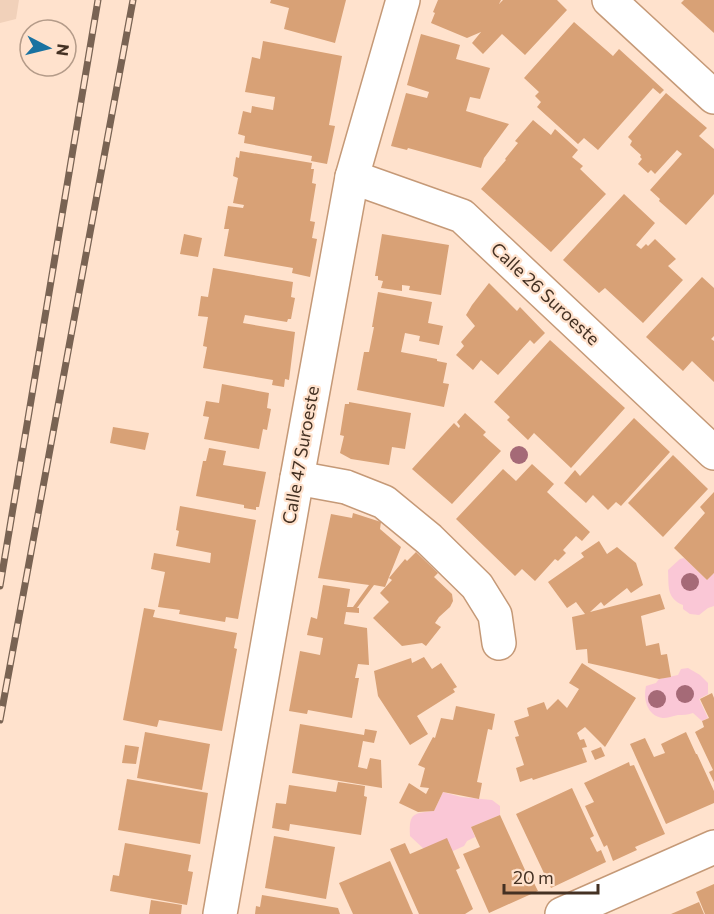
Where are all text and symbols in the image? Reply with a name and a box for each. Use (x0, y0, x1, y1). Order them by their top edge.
north arrow (18, 18, 78, 78)
text: N (53, 43, 74, 57)
street label: Calle 26 Suroeste (487, 237, 605, 349)
street label: Calle 47 Suroeste (277, 384, 323, 526)
scale bar (504, 857, 598, 895)
text: 20 m (513, 866, 554, 888)

